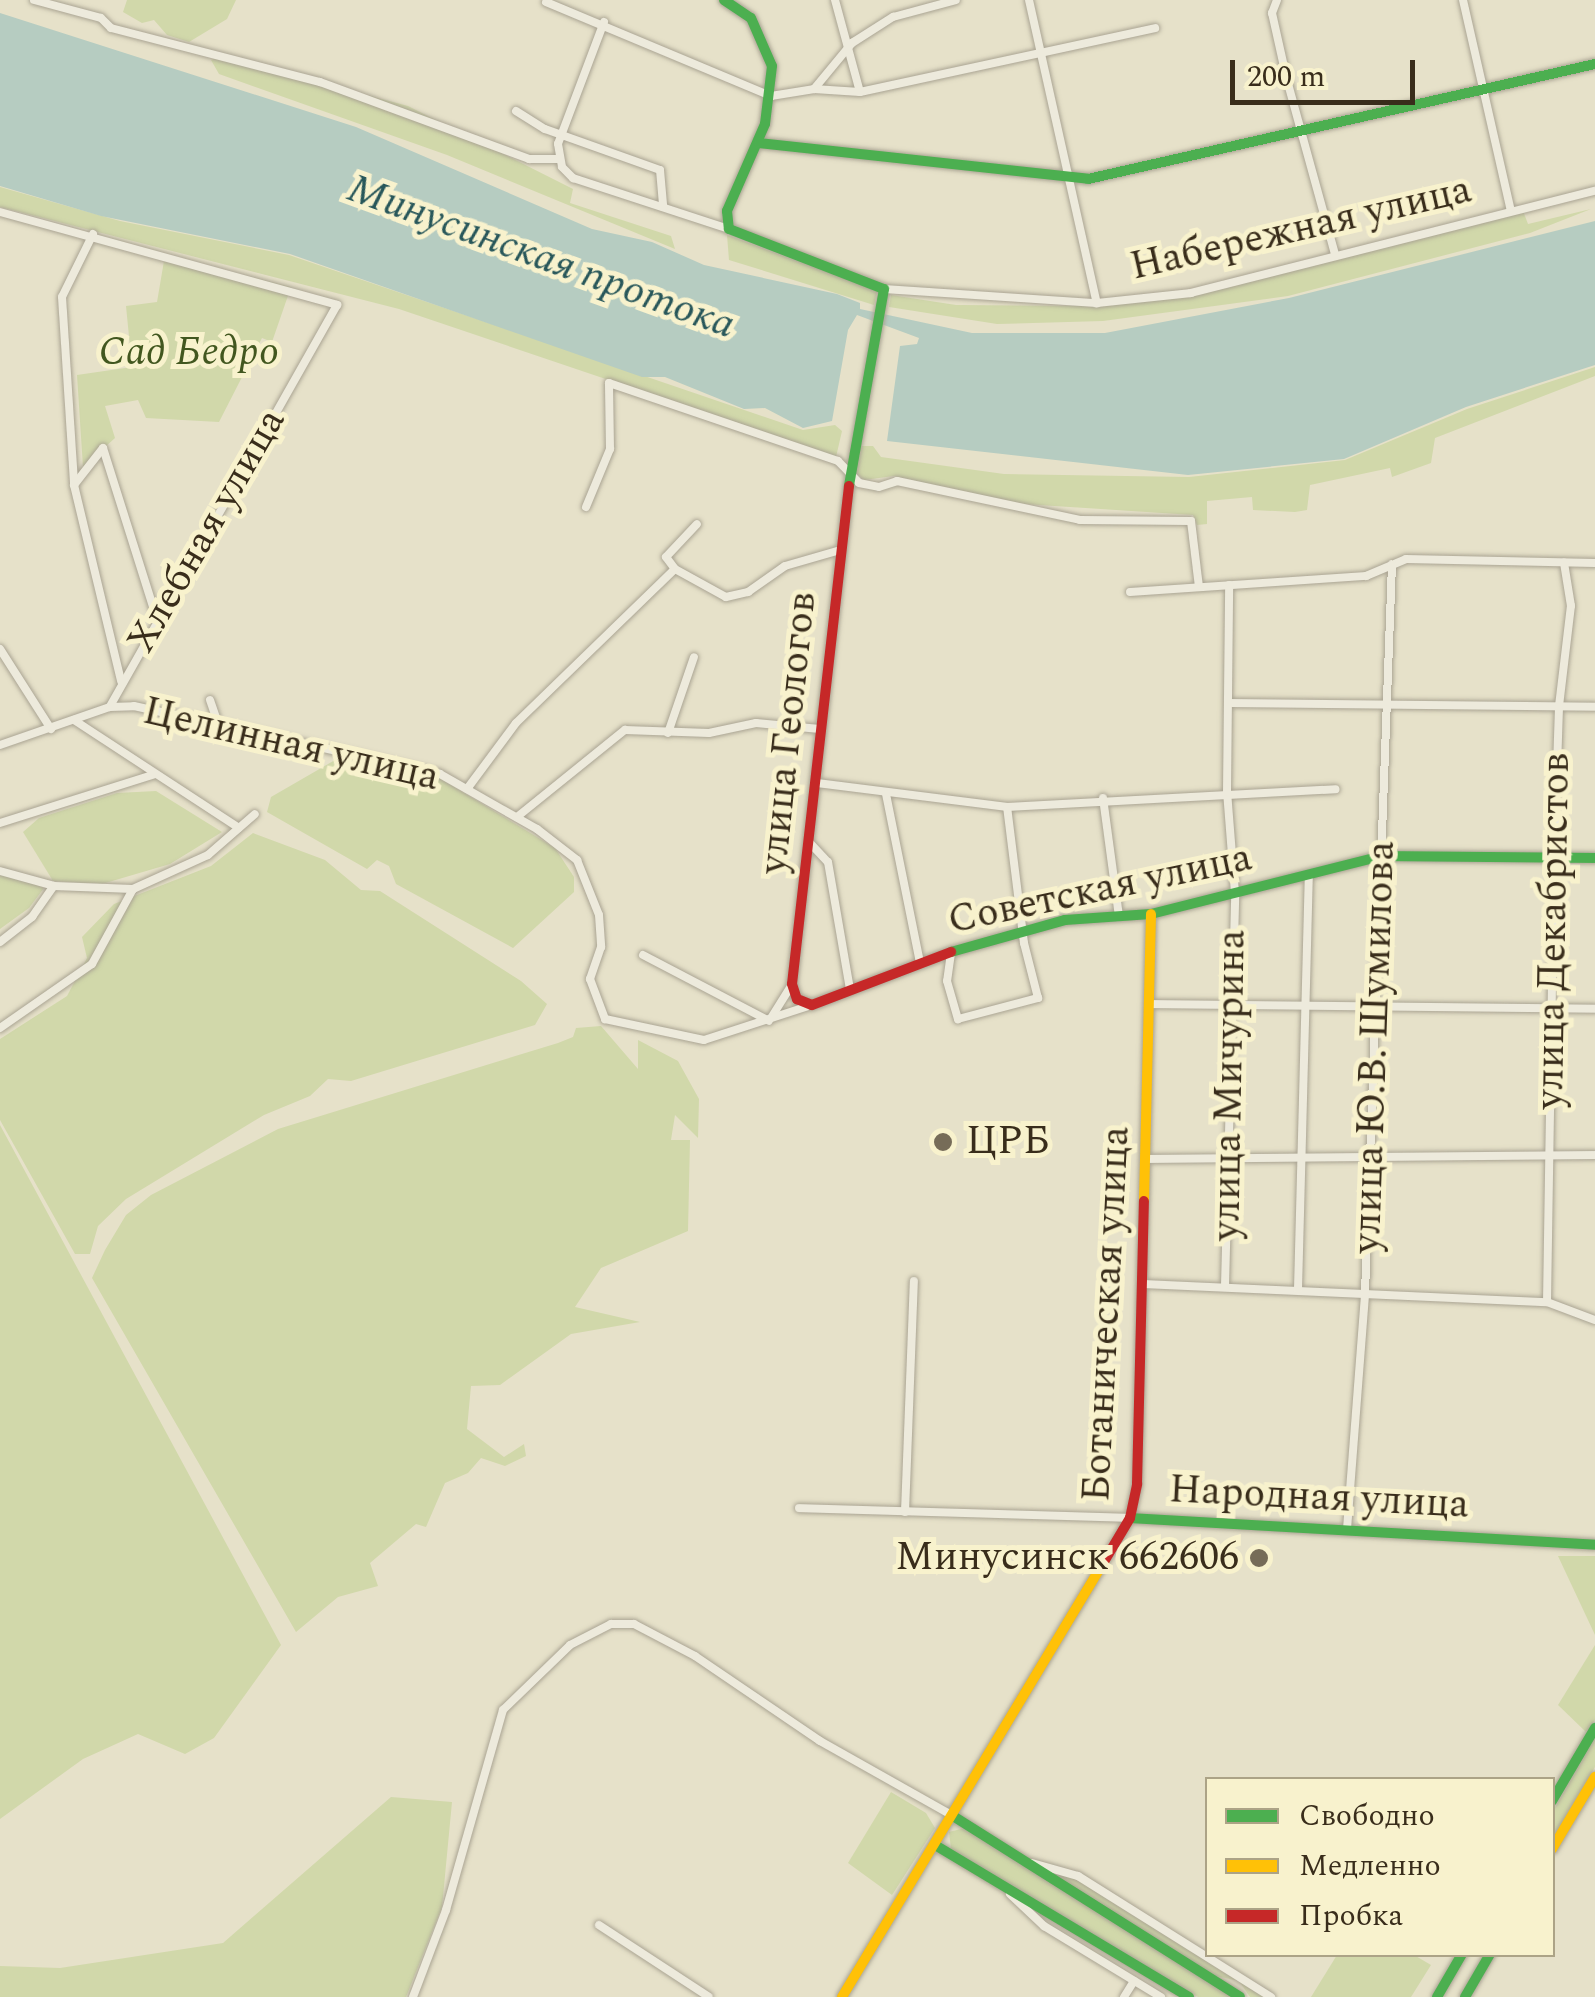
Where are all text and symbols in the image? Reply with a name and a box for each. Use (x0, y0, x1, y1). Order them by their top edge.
scale bar (1235, 40, 1420, 102)
text: 200 m (1247, 54, 1325, 100)
water label: Минусинская протока (340, 163, 742, 351)
street label: Набережная улица (1126, 166, 1476, 292)
park label: Сад Бедро (99, 329, 279, 377)
street label: Хлебная улица (118, 400, 296, 662)
street label: улица Геологов (750, 590, 828, 876)
street label: Целинная улица (138, 688, 444, 802)
street label: улица Декабристов (1527, 753, 1581, 1109)
street label: Советская улица (944, 834, 1256, 946)
street label: улица Ю.В. Шумилова (1344, 840, 1406, 1254)
street label: улица Мичурина (1203, 929, 1257, 1241)
place label: ЦРБ (966, 1118, 1050, 1166)
street label: Ботаническая улица (1073, 1125, 1141, 1503)
marker: ЦРБ (930, 1129, 956, 1155)
street label: Народная улица (1168, 1466, 1470, 1530)
place label: Минусинск 662606 (895, 1534, 1239, 1582)
marker: Минусинск 662606 (1248, 1547, 1270, 1569)
legend (1205, 1777, 1555, 1957)
text: Свободно (1299, 1793, 1435, 1839)
text: Медленно (1299, 1843, 1441, 1889)
text: Пробка (1299, 1893, 1403, 1939)

